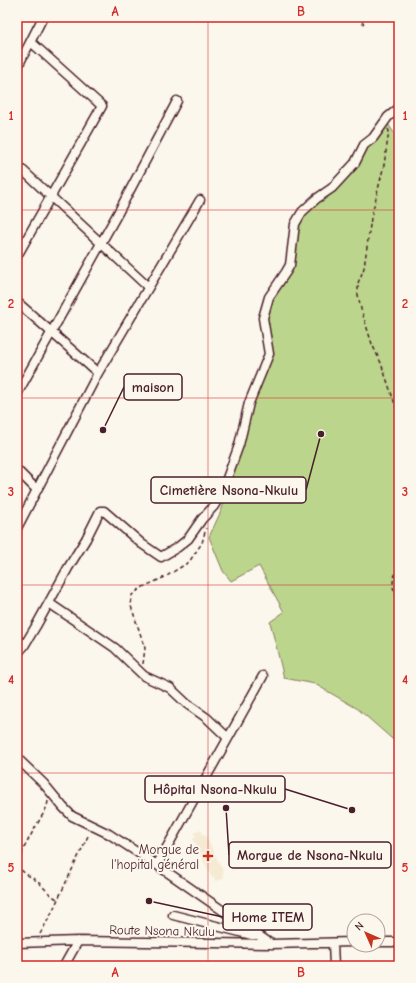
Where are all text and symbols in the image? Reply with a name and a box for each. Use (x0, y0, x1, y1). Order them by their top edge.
text: A (111, 4, 119, 19)
text: B (297, 4, 305, 19)
text: 1 (8, 108, 14, 123)
text: 1 (402, 108, 408, 123)
text: 2 (8, 296, 14, 311)
text: 2 (402, 296, 408, 311)
callout: maison (124, 374, 182, 400)
text: maison (132, 379, 174, 396)
callout: Cimetière Nsona-Nkulu (151, 477, 306, 503)
text: Cimetière Nsona-Nkulu (160, 482, 298, 499)
text: 3 (8, 484, 14, 499)
text: 3 (402, 484, 408, 499)
text: 4 (8, 672, 14, 687)
text: 4 (402, 672, 408, 687)
callout: Hôpital Nsona-Nkulu (145, 776, 285, 802)
text: Hôpital Nsona-Nkulu (153, 781, 277, 798)
place label: Morgue de l'hopital général (111, 842, 199, 872)
callout: Morgue de Nsona-Nkulu (229, 842, 391, 868)
text: Morgue de Nsona-Nkulu (237, 847, 383, 864)
marker: Morgue de l'hopital général (202, 850, 214, 862)
text: 5 (8, 860, 15, 875)
text: 5 (402, 860, 409, 875)
callout: Home ITEM (223, 904, 312, 930)
text: Home ITEM (232, 909, 304, 926)
north arrow (346, 913, 386, 953)
text: N (352, 919, 366, 933)
street label: Route Nsona Nkulu (109, 922, 215, 939)
text: A (111, 965, 119, 980)
text: B (297, 965, 305, 980)

